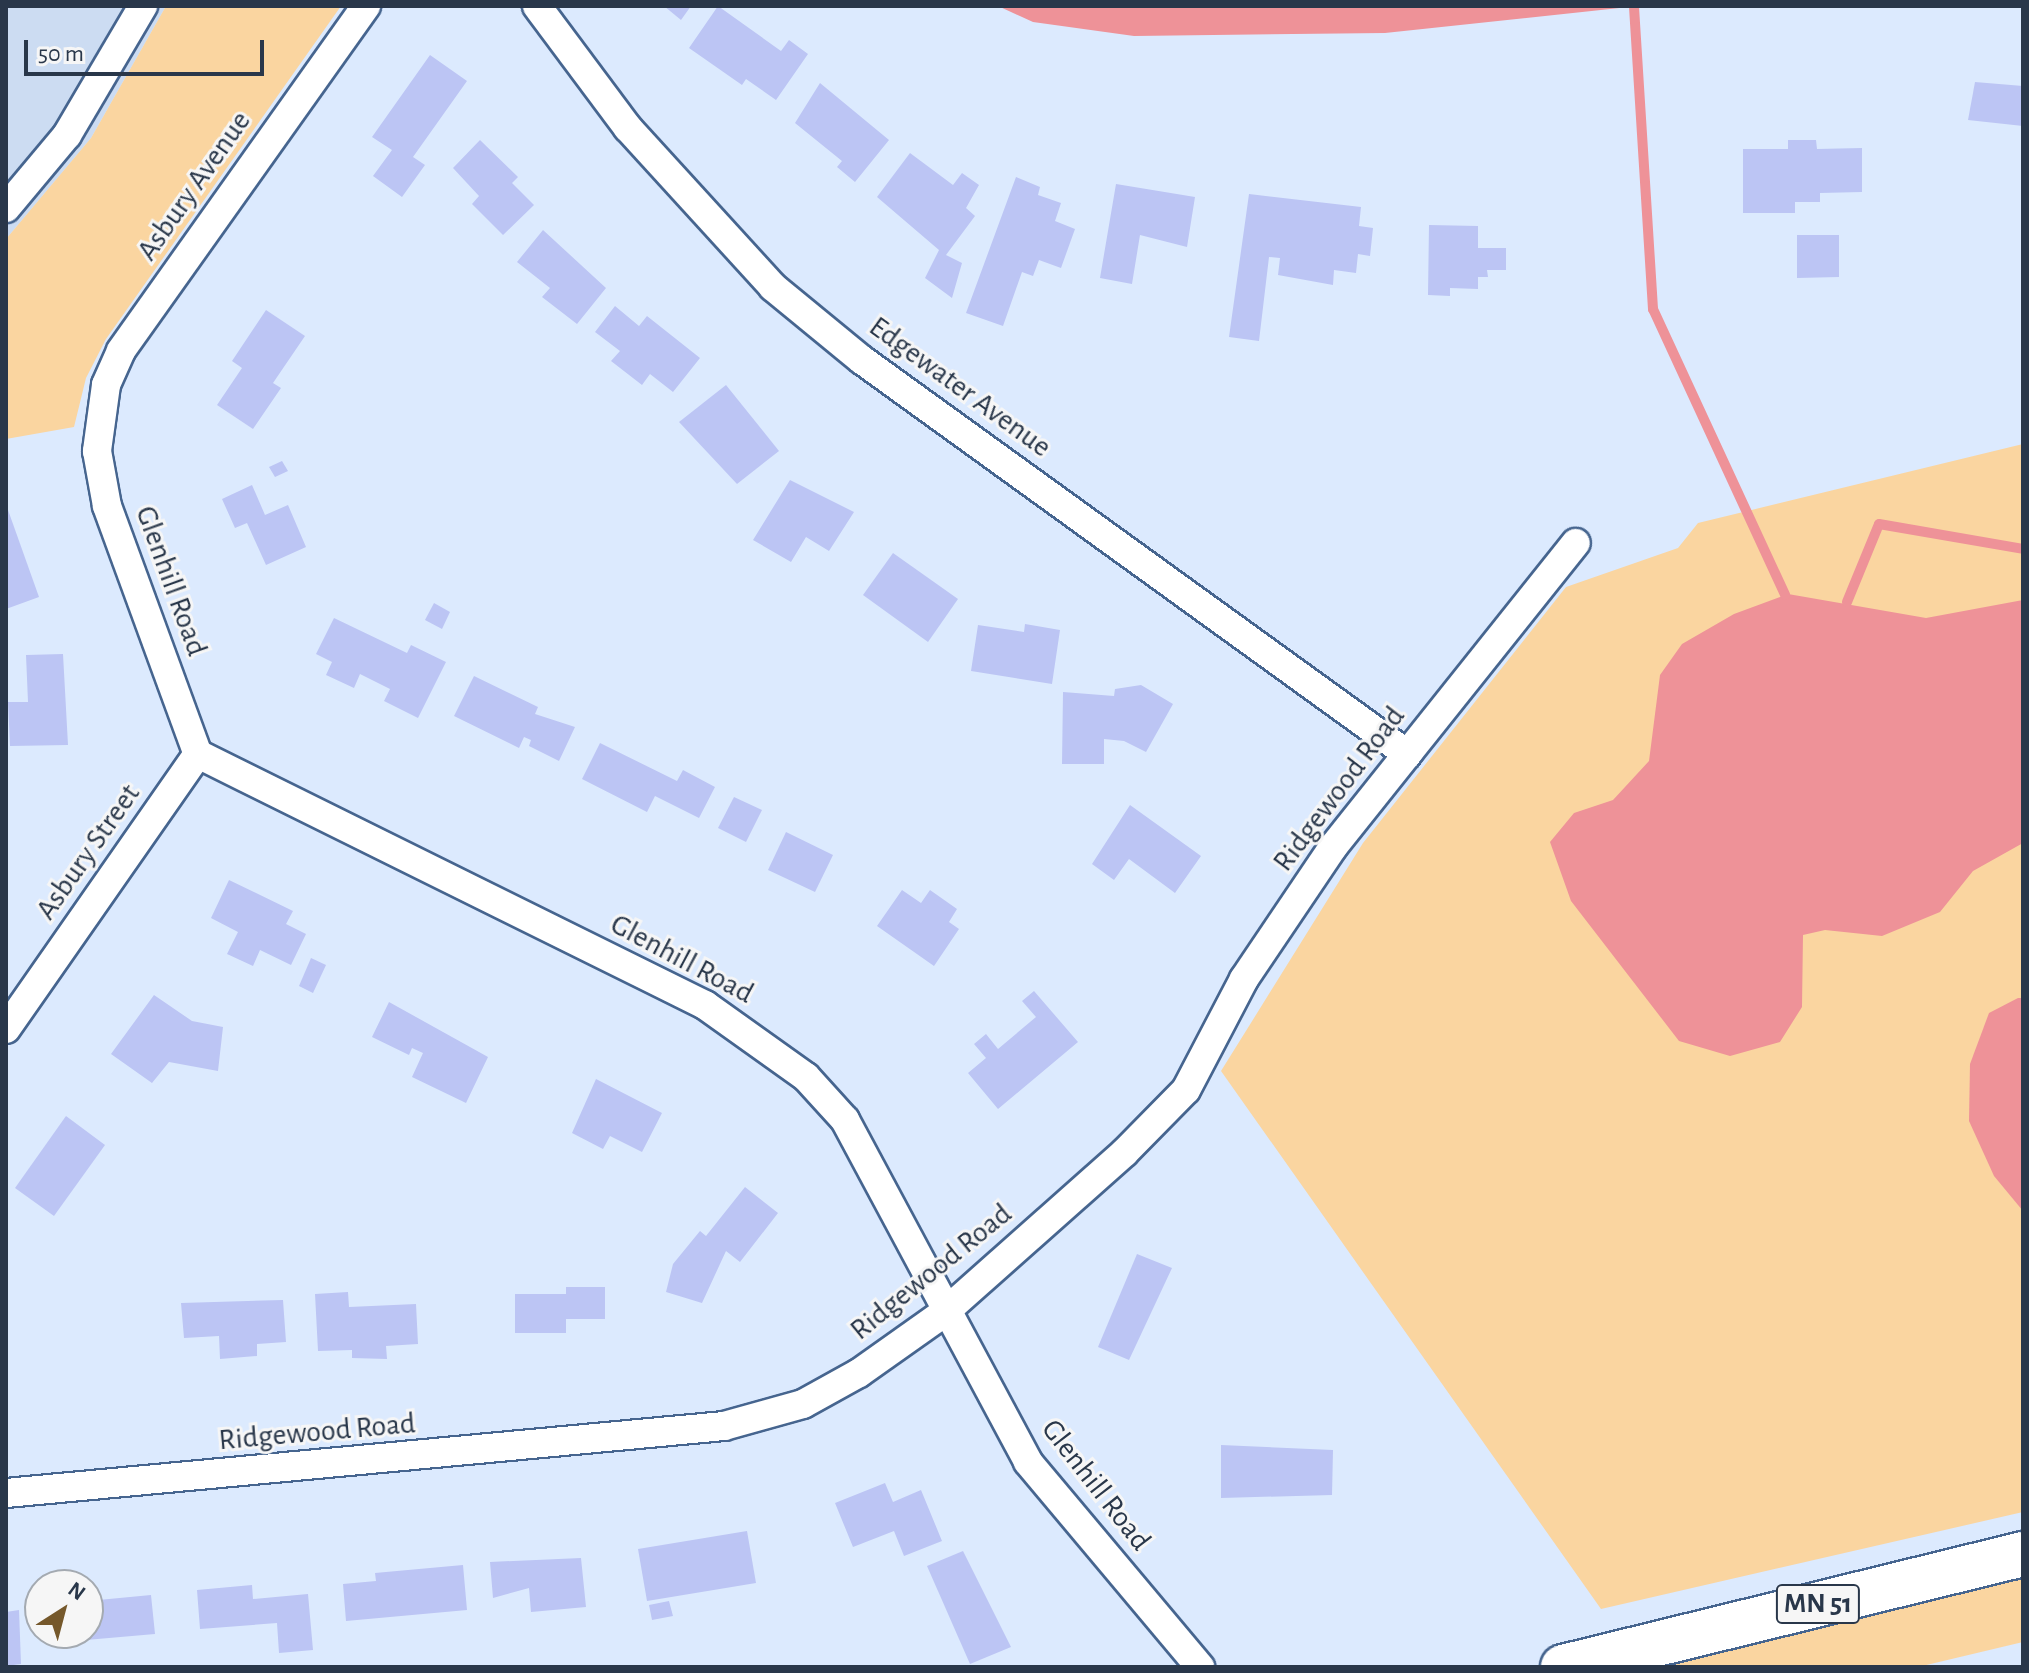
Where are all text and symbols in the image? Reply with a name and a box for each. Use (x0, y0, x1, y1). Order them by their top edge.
scale bar (28, 24, 268, 74)
text: 50 m (38, 42, 84, 66)
street label: Asbury Avenue (129, 104, 259, 268)
street label: Edgewater Avenue (862, 309, 1058, 465)
street label: Glenhill Road (127, 501, 215, 661)
street label: Ridgewood Road (1265, 699, 1413, 879)
street label: Asbury Street (28, 777, 148, 927)
street label: Glenhill Road (604, 906, 760, 1012)
street label: Ridgewood Road (843, 1196, 1019, 1348)
street label: Ridgewood Road (217, 1405, 417, 1459)
street label: Glenhill Road (1034, 1412, 1158, 1558)
north arrow (24, 1569, 104, 1649)
text: N (64, 1578, 90, 1605)
road number: MN 51 (1774, 1580, 1862, 1628)

